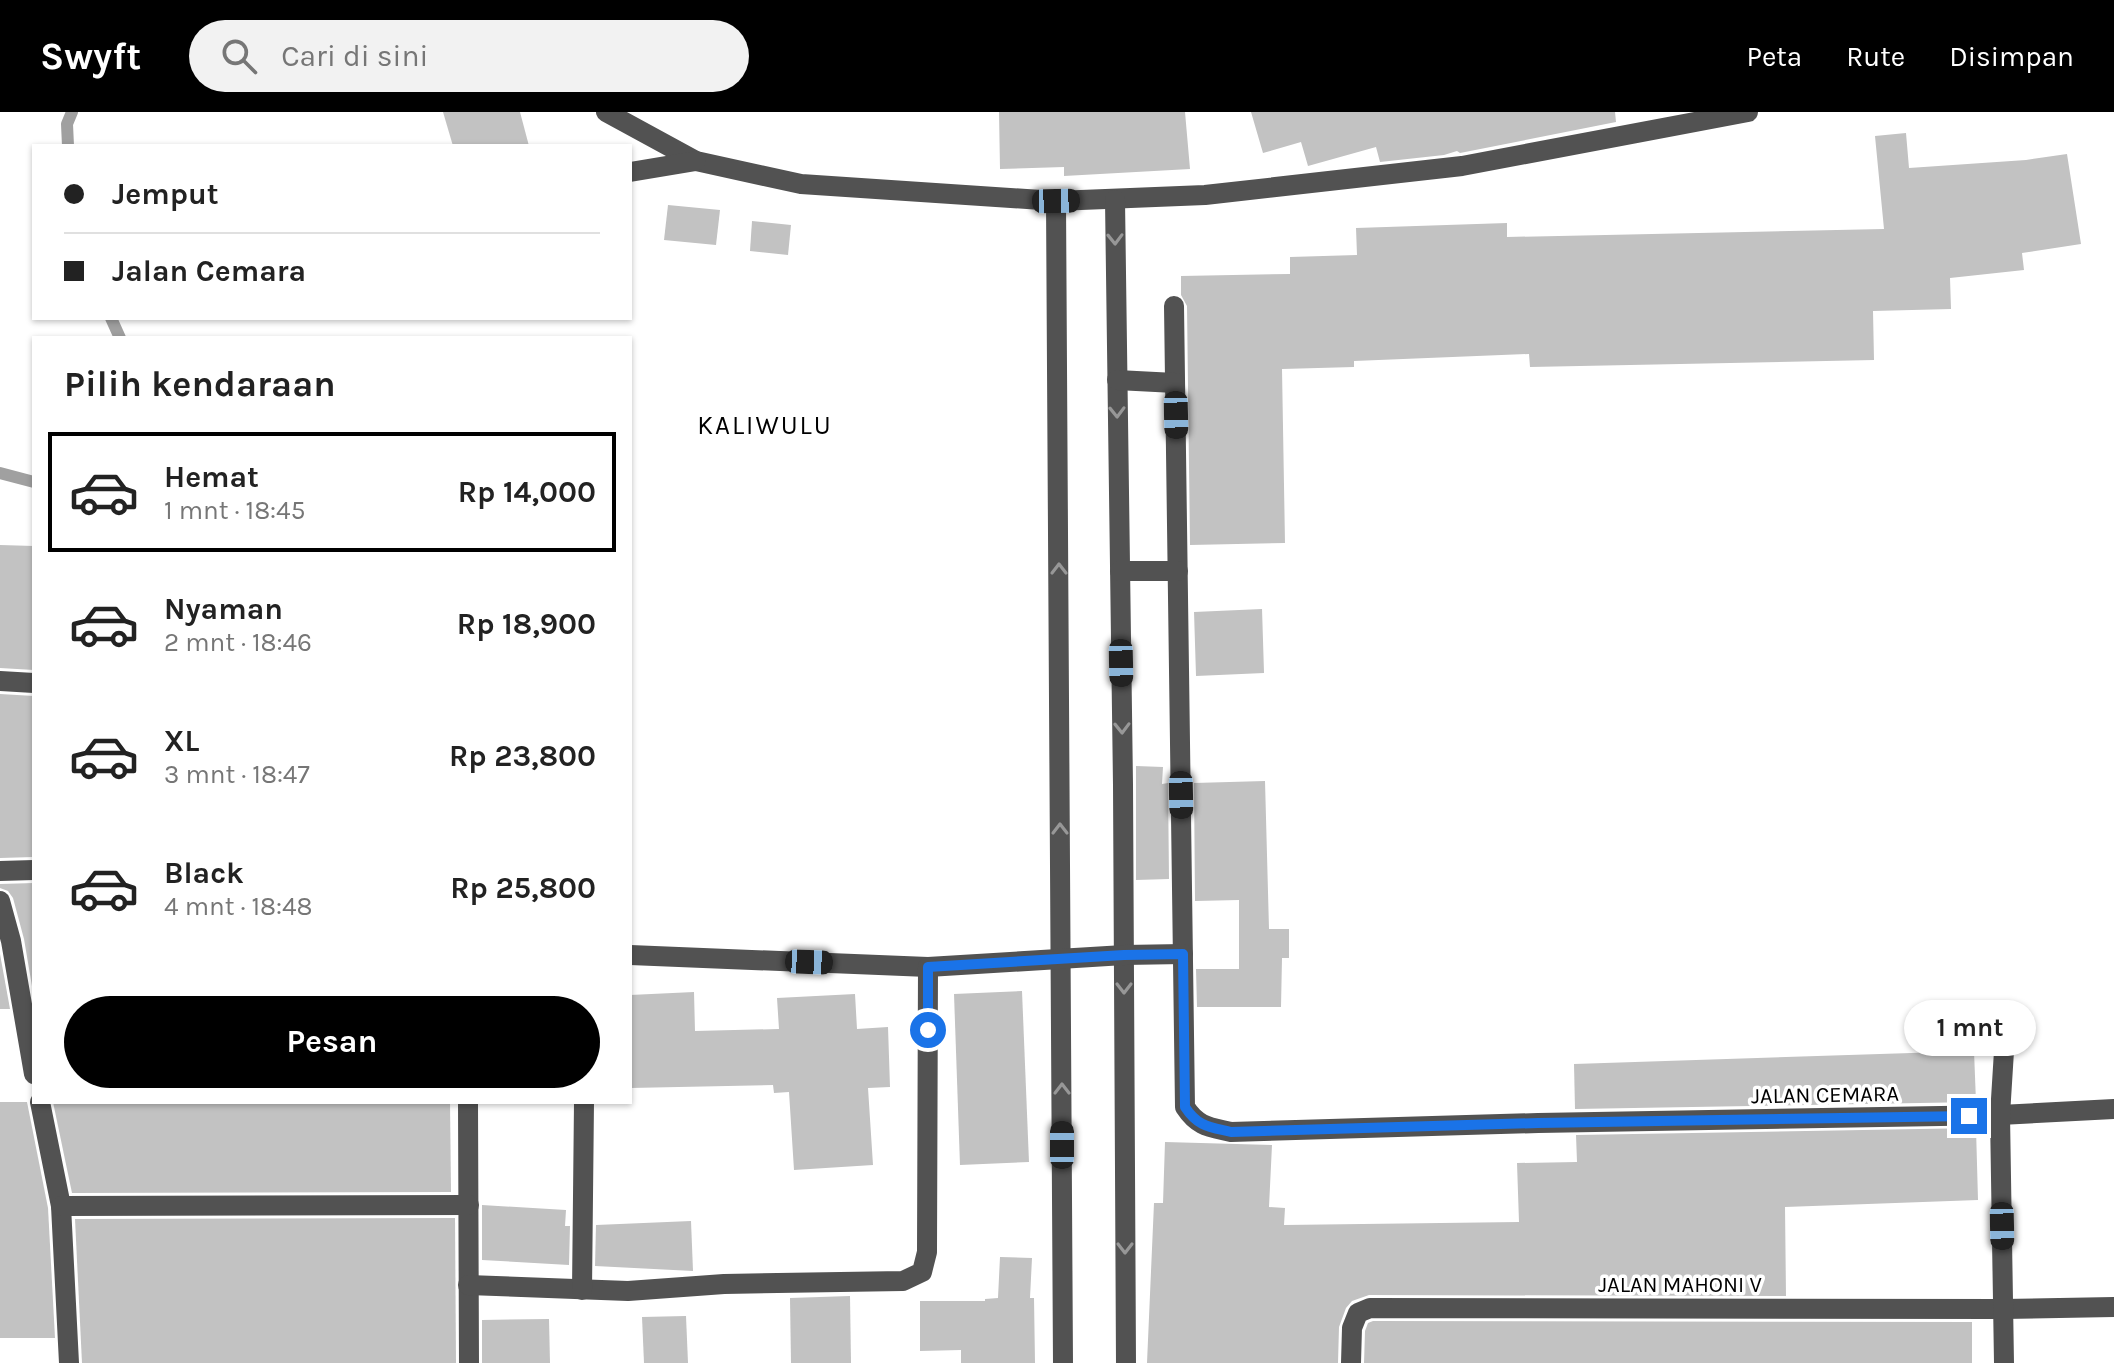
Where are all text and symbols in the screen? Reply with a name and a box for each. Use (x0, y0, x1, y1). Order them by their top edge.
search box (189, 20, 749, 92)
text: Swyft (40, 34, 141, 79)
icon: search (217, 34, 261, 78)
text: Cari di sini (281, 38, 429, 74)
text: Peta (1746, 40, 1802, 73)
text: Rute (1846, 40, 1905, 73)
text: Disimpan (1949, 40, 2074, 73)
text: Jemput (112, 176, 219, 212)
car (1032, 189, 1080, 213)
one-way arrow (1106, 233, 1124, 246)
text: Jalan Cemara (112, 253, 306, 289)
text: Pilih kendaraan (64, 363, 336, 405)
car (1164, 391, 1188, 439)
one-way arrow (1108, 406, 1126, 419)
district label: KALIWULU (697, 410, 833, 441)
icon: car (68, 456, 140, 528)
text: Hemat (164, 459, 259, 495)
text: Rp 14,000 (458, 474, 596, 510)
text: 1 mnt · 18:45 (164, 495, 305, 526)
one-way arrow (1050, 562, 1067, 575)
icon: car (68, 588, 140, 660)
text: Nyaman (164, 591, 283, 627)
text: Rp 18,900 (457, 606, 596, 642)
text: 2 mnt · 18:46 (164, 627, 312, 658)
car (1109, 639, 1133, 687)
icon: car (68, 720, 140, 792)
one-way arrow (1113, 722, 1131, 735)
text: XL (164, 723, 199, 759)
text: Rp 23,800 (449, 738, 596, 774)
text: 3 mnt · 18:47 (164, 759, 310, 790)
car (1169, 771, 1193, 819)
one-way arrow (1051, 822, 1069, 835)
icon: car (68, 852, 140, 924)
text: Black (164, 855, 244, 891)
text: Rp 25,800 (450, 870, 596, 906)
text: 4 mnt · 18:48 (164, 891, 313, 922)
car (785, 949, 833, 975)
one-way arrow (1115, 982, 1133, 995)
button: Pesan (64, 996, 600, 1088)
callout: 1 mnt (1903, 1000, 2035, 1056)
route start (910, 1012, 946, 1048)
text: 1 mnt (1937, 1012, 2003, 1043)
street label: JALAN CEMARA (1751, 1081, 1900, 1109)
one-way arrow (1053, 1082, 1071, 1095)
route end (1951, 1098, 1987, 1134)
car (1050, 1121, 1074, 1169)
car (1990, 1202, 2014, 1250)
one-way arrow (1116, 1242, 1134, 1255)
street label: JALAN MAHONI V (1598, 1272, 1762, 1298)

